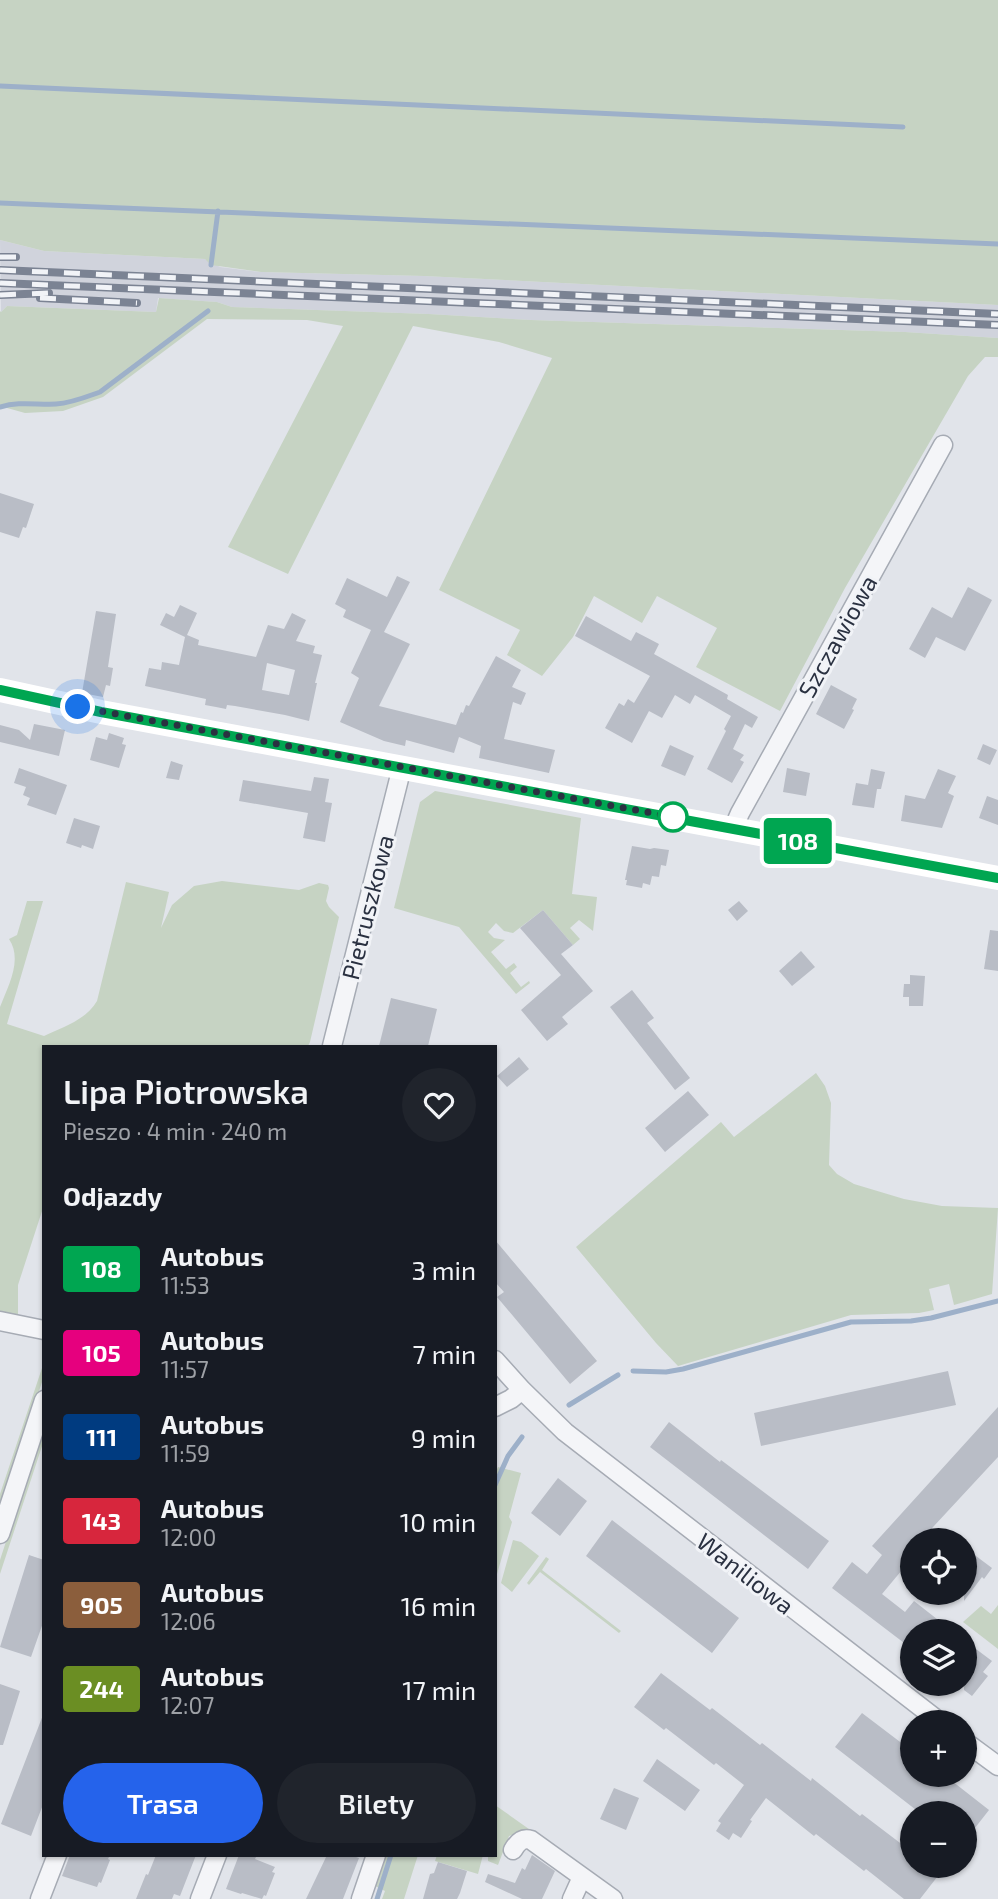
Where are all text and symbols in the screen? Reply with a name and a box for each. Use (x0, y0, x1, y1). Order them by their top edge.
street label: Szczawiowa (792, 570, 882, 702)
your location (60, 689, 95, 724)
unlabelled marker (658, 802, 688, 832)
line badge: 108 (758, 818, 838, 864)
text: 108 (778, 826, 818, 855)
street label: Pietruszkowa (335, 832, 399, 982)
button: heart (402, 1068, 476, 1142)
text: Lipa Piotrowska (63, 1071, 309, 1111)
text: Pieszo · 4 min · 240 m (63, 1117, 287, 1145)
text: Odjazdy (63, 1180, 162, 1211)
text: Autobus (161, 1240, 264, 1271)
text: 108 (81, 1254, 122, 1283)
text: 3 min (411, 1254, 476, 1285)
text: 11:53 (161, 1271, 210, 1299)
text: Autobus (161, 1324, 264, 1355)
text: 105 (82, 1338, 121, 1367)
text: 7 min (413, 1338, 476, 1369)
text: 11:57 (161, 1355, 209, 1383)
text: Autobus (161, 1408, 264, 1439)
text: 111 (86, 1422, 117, 1451)
text: 9 min (411, 1422, 476, 1453)
text: 11:59 (161, 1439, 210, 1467)
text: Autobus (161, 1492, 264, 1523)
text: 143 (82, 1506, 121, 1535)
text: 10 min (400, 1506, 476, 1537)
text: 12:00 (161, 1523, 216, 1551)
street label: Waniliowa (692, 1526, 800, 1620)
map controls (900, 1528, 977, 1878)
button: locate (900, 1528, 977, 1605)
text: Autobus (161, 1576, 264, 1607)
text: 905 (80, 1590, 123, 1619)
text: 16 min (401, 1590, 476, 1621)
text: 12:06 (161, 1607, 216, 1635)
button: layers (900, 1619, 977, 1696)
text: Autobus (161, 1660, 264, 1691)
text: 244 (79, 1674, 124, 1703)
text: 17 min (402, 1674, 476, 1705)
text: 12:07 (161, 1691, 214, 1719)
button: + (900, 1710, 977, 1787)
button: Trasa (63, 1763, 263, 1843)
button: Bilety (277, 1763, 476, 1843)
button: − (900, 1801, 977, 1878)

